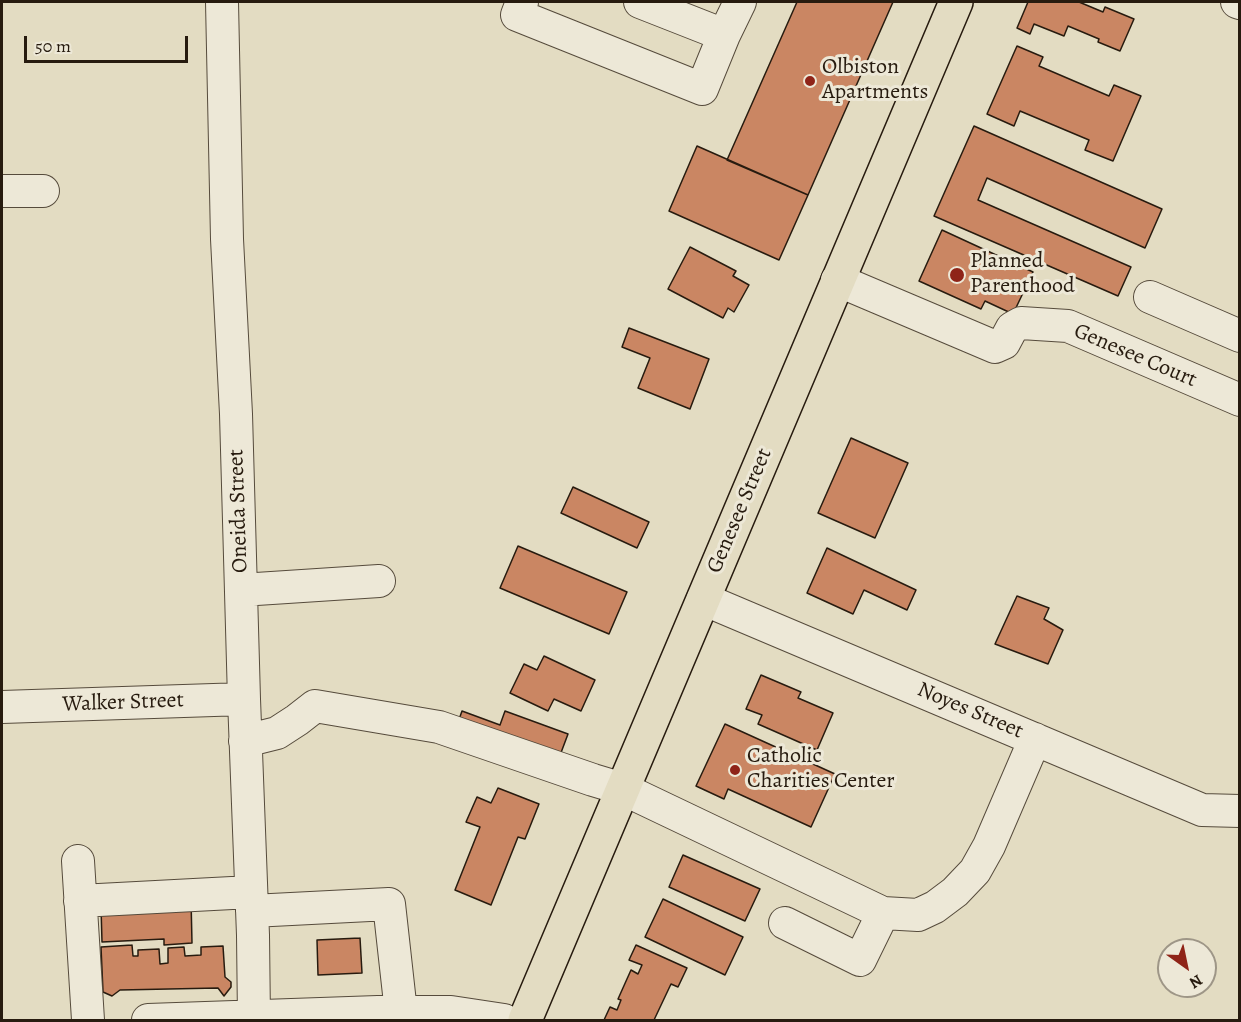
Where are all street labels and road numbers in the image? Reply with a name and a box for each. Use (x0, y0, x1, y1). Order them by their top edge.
street label: Genesee Court (1070, 318, 1200, 394)
street label: Genesee Street (702, 445, 778, 577)
street label: Oneida Street (224, 449, 254, 573)
street label: Noyes Street (913, 677, 1027, 745)
street label: Walker Street (62, 688, 184, 718)

